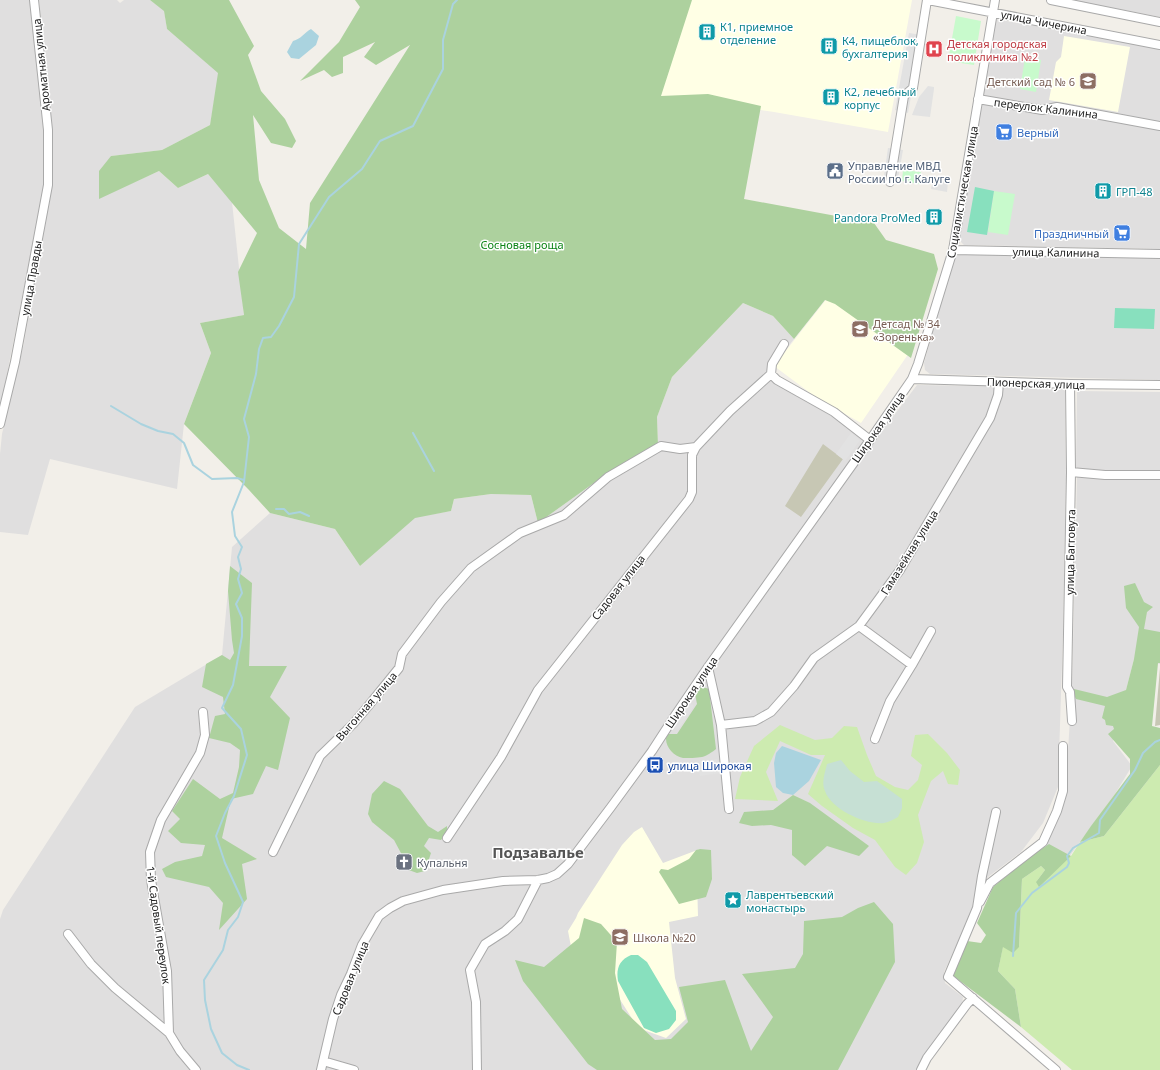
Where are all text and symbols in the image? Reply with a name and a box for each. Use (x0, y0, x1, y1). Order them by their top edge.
street label: улица Чичерина (1000, 6, 1088, 38)
street label: Ароматная улица (29, 18, 53, 112)
place label: К1, приемное отделение (720, 19, 793, 47)
building icon: К1, приемное отделение (697, 22, 717, 42)
place label: К4, пищеблок, бухгалтерия (842, 33, 919, 61)
building icon: К4, пищеблок, бухгалтерия (819, 36, 839, 56)
place label: Детская городская поликлиника №2 (947, 36, 1047, 64)
hospital icon: Детская городская поликлиника №2 (924, 39, 944, 59)
school or university icon: Детский сад № 6 (1078, 71, 1098, 91)
place label: Детский сад № 6 (987, 74, 1075, 89)
place label: К2, лечебный корпус (844, 84, 916, 112)
building icon: К2, лечебный корпус (821, 87, 841, 107)
street label: переулок Калинина (993, 94, 1099, 122)
supermarket icon: Верный (994, 122, 1014, 142)
street label: Социалистическая улица (943, 125, 981, 259)
place label: Верный (1017, 125, 1059, 140)
place label: Управление МВД России по г. Калуге (848, 158, 950, 186)
public building icon: Управление МВД России по г. Калуге (825, 161, 845, 181)
building icon: ГРП-48 (1093, 181, 1113, 201)
place label: ГРП-48 (1116, 184, 1152, 199)
building icon: Pandora ProMed (924, 207, 944, 227)
place label: Pandora ProMed (834, 210, 921, 225)
supermarket icon: Праздничный (1112, 223, 1132, 243)
place label: Праздничный (1034, 226, 1109, 241)
park label: Сосновая роща (480, 237, 564, 252)
street label: улица Правды (17, 239, 45, 317)
street label: улица Калинина (1013, 244, 1099, 260)
place label: Детсад № 34 «Зоренька» (873, 316, 940, 344)
school or university icon: Детсад № 34 «Зоренька» (850, 319, 870, 339)
street label: Пионерская улица (987, 374, 1085, 392)
street label: Широкая улица (848, 388, 908, 466)
street label: Гамазейная улица (877, 507, 941, 597)
street label: улица Багговута (1062, 509, 1078, 595)
street label: Садовая улица (588, 551, 648, 623)
street label: Широкая улица (661, 653, 721, 731)
street label: Выгонная улица (332, 668, 400, 744)
bus stop icon: улица Широкая (645, 755, 665, 775)
place label: улица Широкая (668, 758, 752, 773)
district label: Подзавалье (492, 842, 584, 862)
church icon: Купальня (394, 852, 414, 872)
place label: Купальня (417, 855, 468, 870)
street label: 1-й Садовый переулок (143, 865, 175, 985)
place label: Лаврентьевский монастырь (746, 887, 834, 915)
place icon: Лаврентьевский монастырь (723, 890, 743, 910)
school or university icon: Школа №20 (610, 927, 630, 947)
place label: Школа №20 (633, 930, 696, 945)
street label: Садовая улица (328, 939, 372, 1017)

